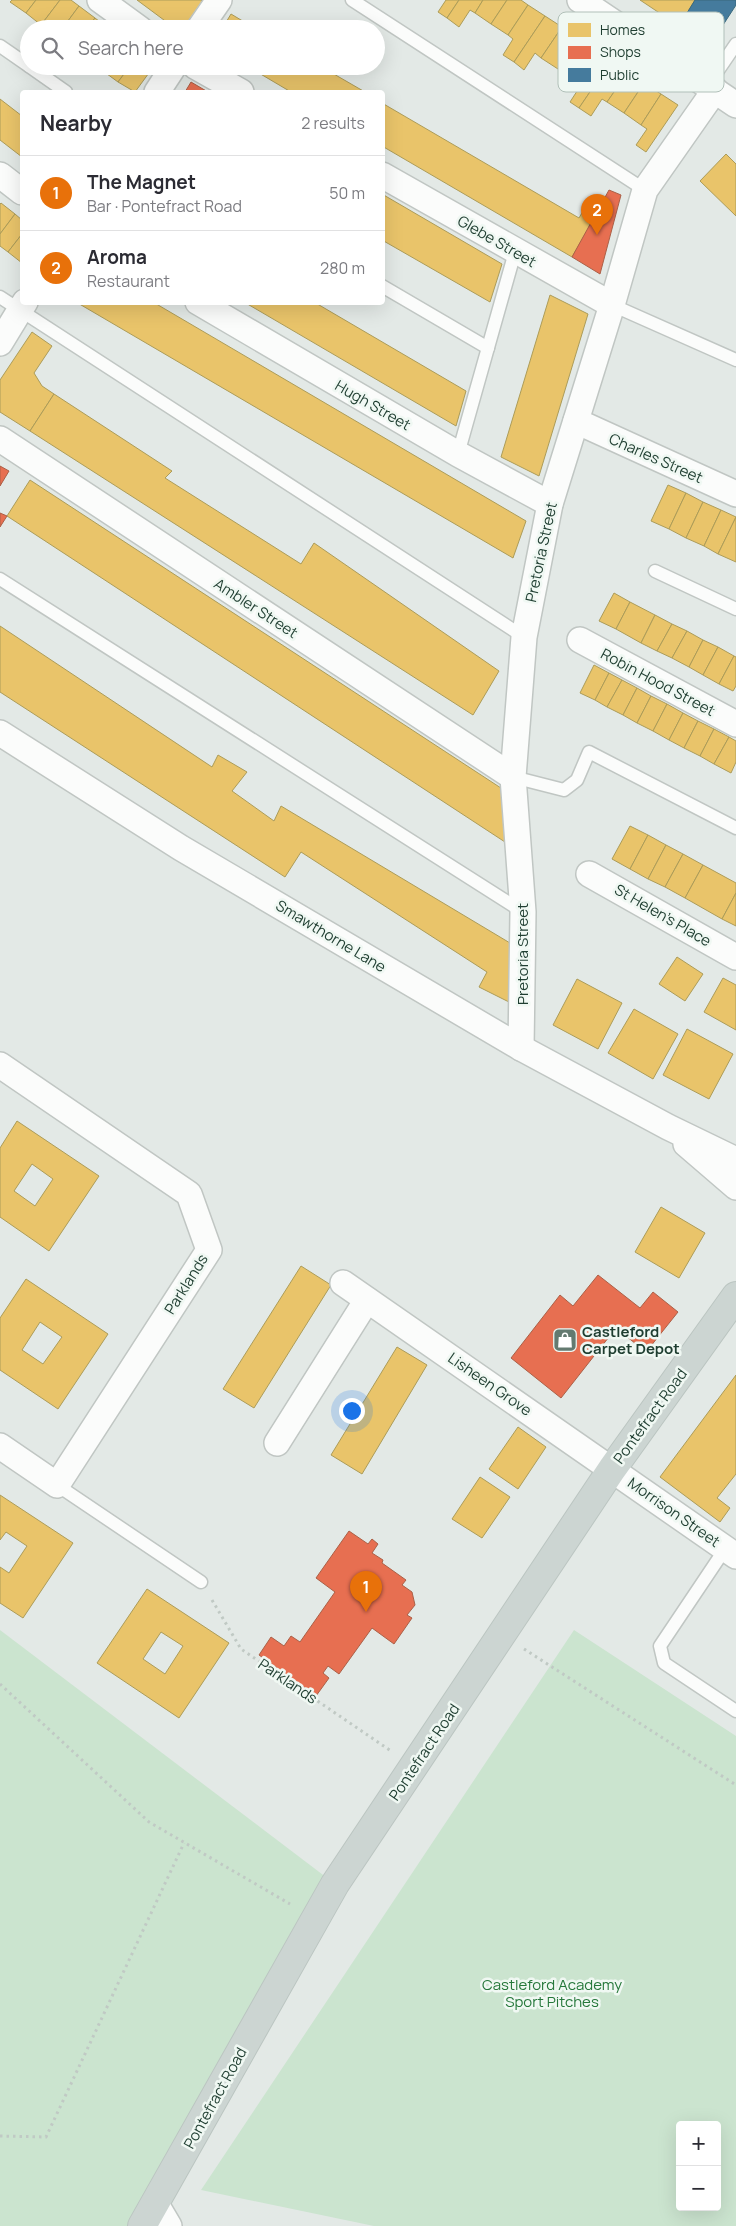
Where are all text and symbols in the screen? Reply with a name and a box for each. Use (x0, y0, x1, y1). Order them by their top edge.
legend (558, 12, 724, 92)
search box (20, 20, 385, 75)
text: Homes (600, 20, 645, 39)
icon: search (38, 34, 66, 62)
text: Search here (78, 35, 184, 61)
text: Shops (600, 42, 641, 61)
text: Public (600, 65, 640, 84)
text: Nearby (40, 109, 112, 137)
text: 2 results (301, 112, 365, 134)
text: The Magnet (87, 169, 196, 195)
text: 1 (52, 182, 60, 204)
text: 50 m (329, 182, 365, 204)
pin: 2 (581, 194, 613, 235)
text: Bar · Pontefract Road (87, 195, 242, 217)
street label: Glebe Street (454, 210, 540, 272)
text: Aroma (87, 244, 147, 270)
text: 2 (51, 257, 61, 279)
text: 280 m (320, 257, 365, 279)
text: Restaurant (87, 270, 170, 292)
street label: Hugh Street (331, 375, 415, 435)
street label: Charles Street (606, 428, 706, 488)
street label: Pretoria Street (520, 500, 562, 604)
street label: Ambler Street (210, 573, 302, 643)
street label: Robin Hood Street (597, 643, 719, 721)
street label: St Helen's Place (611, 879, 715, 951)
street label: Smawthorne Lane (272, 895, 390, 977)
street label: Pretoria Street (512, 903, 533, 1005)
street label: Parklands (159, 1250, 213, 1318)
place label: Castleford Carpet Depot (582, 1321, 680, 1359)
shop icon: Castleford Carpet Depot (552, 1327, 578, 1353)
street label: Lisheen Grove (444, 1347, 536, 1421)
street label: Pontefract Road (608, 1364, 692, 1468)
your location (339, 1398, 365, 1424)
street label: Morrison Street (624, 1472, 724, 1552)
pin: 1 (350, 1571, 382, 1612)
street label: Parklands (254, 1653, 322, 1709)
street label: Pontefract Road (384, 1699, 464, 1805)
park label: Castleford Academy Sport Pitches (482, 1974, 622, 2012)
street label: Pontefract Road (178, 2044, 252, 2152)
map controls (676, 2121, 721, 2211)
button: + (676, 2121, 721, 2166)
button: − (676, 2166, 721, 2211)

